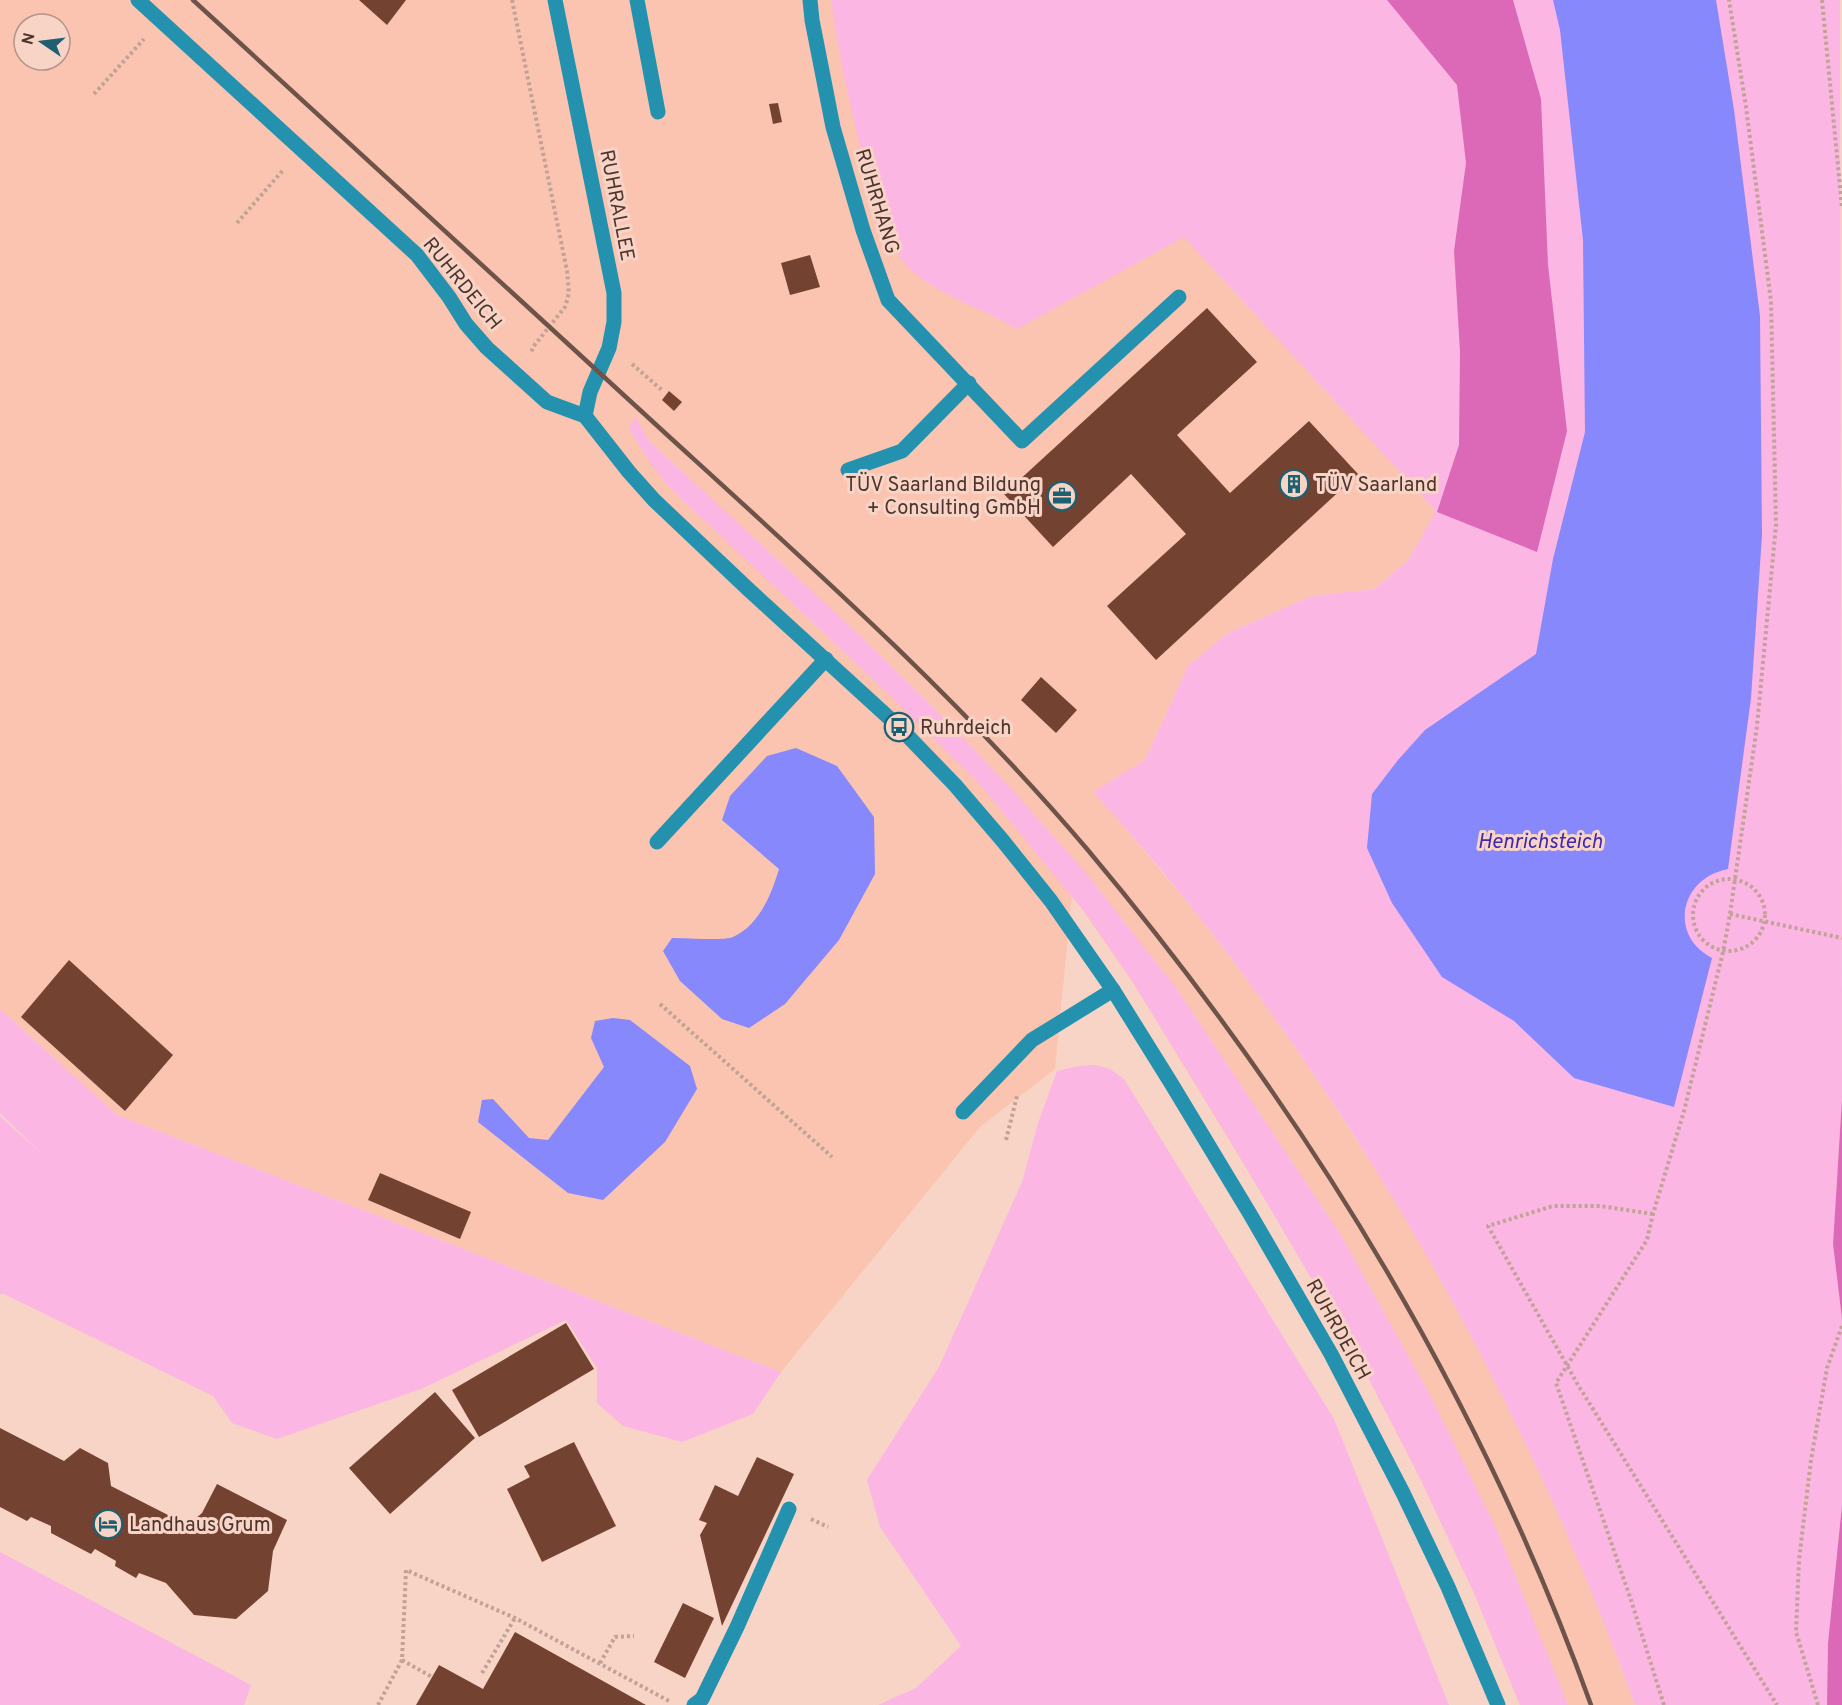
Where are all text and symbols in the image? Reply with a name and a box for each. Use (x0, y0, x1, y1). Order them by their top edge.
north arrow (12, 12, 72, 72)
text: N (18, 31, 40, 47)
street label: RUHRHANG (848, 146, 904, 257)
street label: RUHRALLEE (592, 147, 640, 263)
street label: RUHRDEICH (416, 233, 507, 336)
building icon: TÜV Saarland (1278, 468, 1310, 500)
place label: TÜV Saarland Bildung + Consulting GmbH (845, 472, 1041, 522)
place label: TÜV Saarland (1315, 472, 1437, 499)
office icon: TÜV Saarland Bildung + Consulting GmbH (1046, 480, 1078, 512)
bus stop icon: Ruhrdeich (883, 711, 915, 743)
place label: Ruhrdeich (920, 716, 1011, 742)
water label: Henrichsteich (1478, 829, 1603, 856)
street label: RUHRDEICH (1299, 1275, 1376, 1385)
hotel icon: Landhaus Grum (92, 1508, 124, 1540)
place label: Landhaus Grum (129, 1513, 271, 1539)

